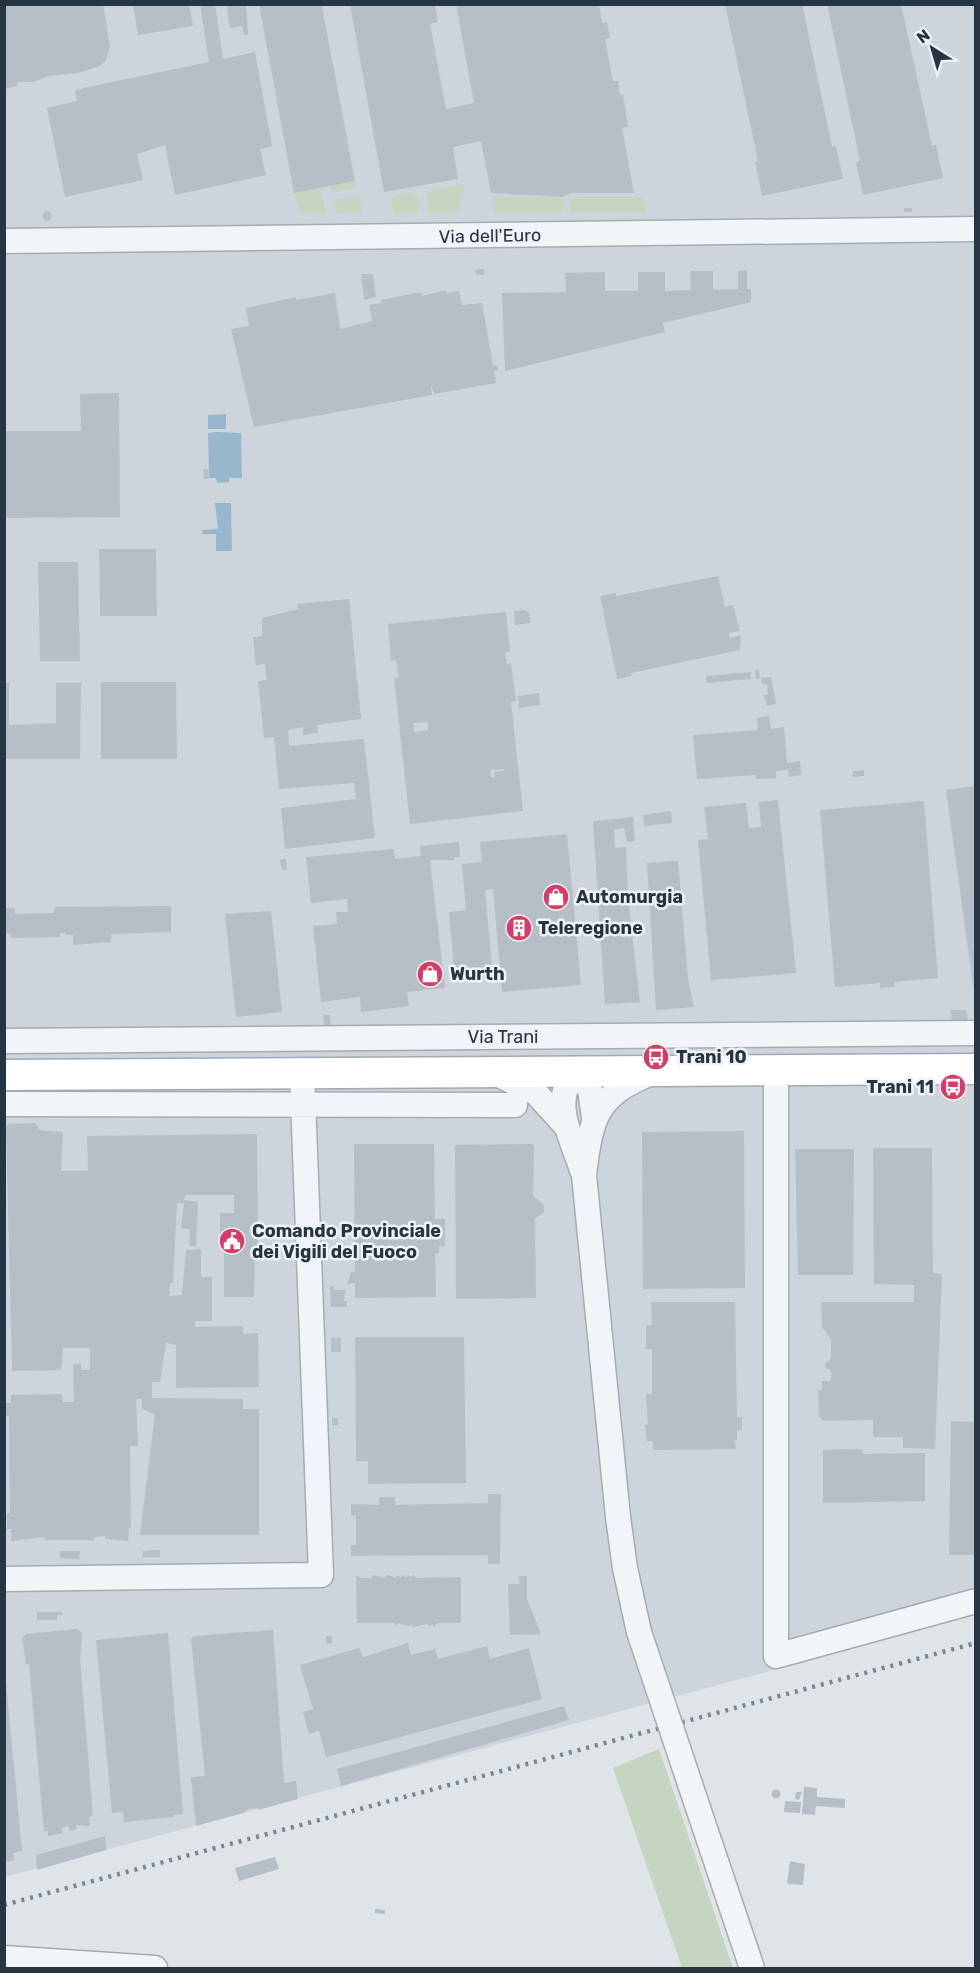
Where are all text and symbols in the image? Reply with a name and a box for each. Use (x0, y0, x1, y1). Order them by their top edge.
north arrow (902, 18, 962, 78)
text: N (913, 25, 934, 47)
street label: Via dell'Euro (439, 224, 541, 248)
shop icon: Automurgia (541, 882, 571, 912)
place label: Automurgia (576, 886, 683, 908)
building icon: Teleregione (504, 913, 534, 943)
place label: Teleregione (538, 917, 643, 939)
shop icon: Wurth (415, 959, 445, 989)
place label: Wurth (450, 963, 505, 985)
street label: Via Trani (468, 1026, 538, 1048)
bus stop icon: Trani 10 (641, 1042, 671, 1072)
place label: Trani 10 (676, 1046, 747, 1068)
bus stop icon: Trani 11 (938, 1072, 968, 1102)
place label: Trani 11 (867, 1076, 934, 1098)
place label: Comando Provinciale dei Vigili del Fuoco (252, 1220, 441, 1263)
public building icon: Comando Provinciale dei Vigili del Fuoco (217, 1226, 247, 1256)

